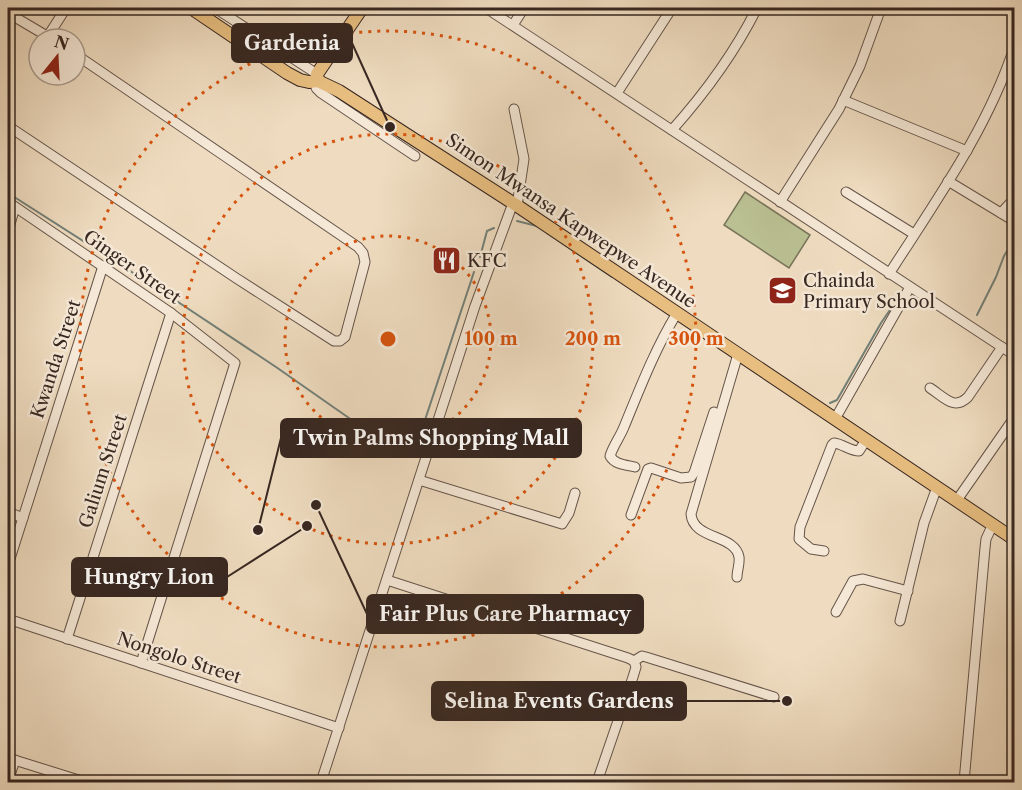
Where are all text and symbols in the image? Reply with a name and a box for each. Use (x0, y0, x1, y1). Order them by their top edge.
callout: Gardenia (232, 24, 352, 62)
north arrow (27, 27, 87, 87)
text: N (52, 31, 71, 54)
text: Gardenia (244, 31, 340, 55)
street label: Simon Mwansa Kapwepwe Avenue (442, 129, 700, 313)
street label: Ginger Street (79, 225, 185, 309)
restaurant icon: KFC (430, 245, 462, 277)
place label: KFC (467, 250, 507, 272)
place label: Chainda Primary School (803, 270, 935, 313)
school or university icon: Chainda Primary School (766, 275, 798, 307)
street label: Kwanda Street (26, 296, 86, 421)
text: 100 m (464, 328, 518, 350)
text: 200 m (565, 328, 621, 350)
text: 300 m (668, 328, 724, 350)
centre of rings (378, 329, 398, 349)
street label: Galium Street (74, 411, 132, 531)
callout: Twin Palms Shopping Mall (281, 419, 581, 457)
text: Twin Palms Shopping Mall (293, 426, 569, 450)
callout: Hungry Lion (72, 558, 227, 596)
text: Hungry Lion (84, 565, 214, 589)
callout: Fair Plus Care Pharmacy (367, 595, 643, 633)
text: Fair Plus Care Pharmacy (379, 602, 632, 626)
street label: Nongolo Street (114, 628, 245, 689)
callout: Selina Events Gardens (432, 682, 686, 720)
text: Selina Events Gardens (444, 689, 674, 713)

